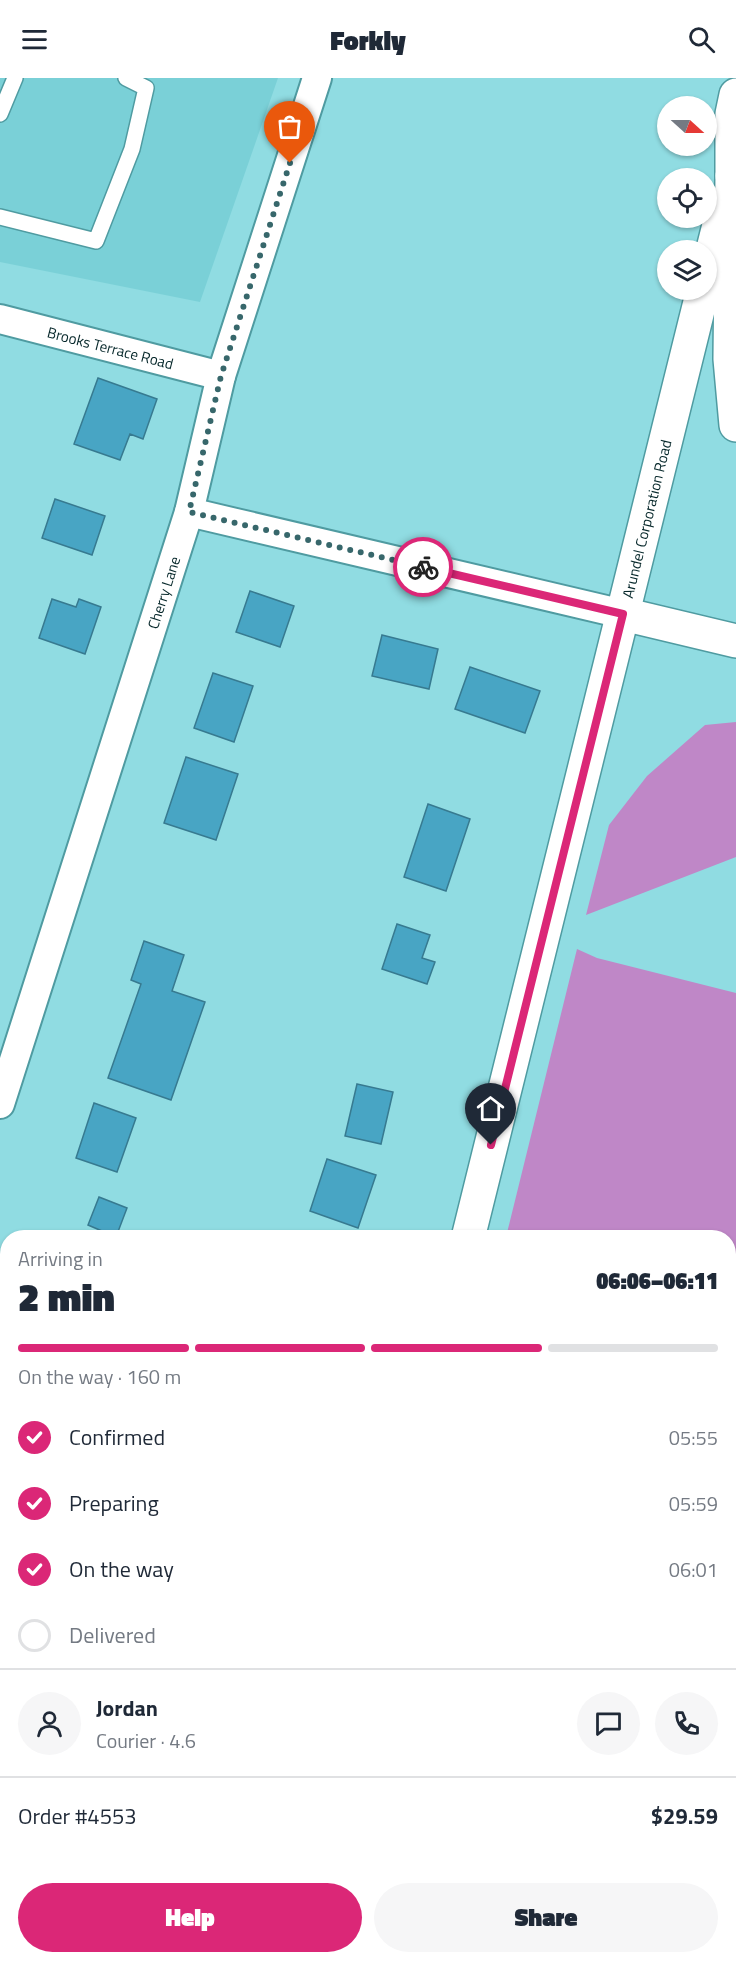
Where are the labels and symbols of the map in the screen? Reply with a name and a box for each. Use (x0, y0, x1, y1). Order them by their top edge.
north arrow (657, 96, 717, 156)
pin (264, 101, 315, 163)
street label: Brooks Terrace Road (45, 320, 176, 375)
street label: Arundel Corporation Road (616, 437, 677, 600)
courier (393, 537, 453, 597)
street label: Cherry Lane (141, 553, 186, 632)
pin (465, 1083, 516, 1145)

